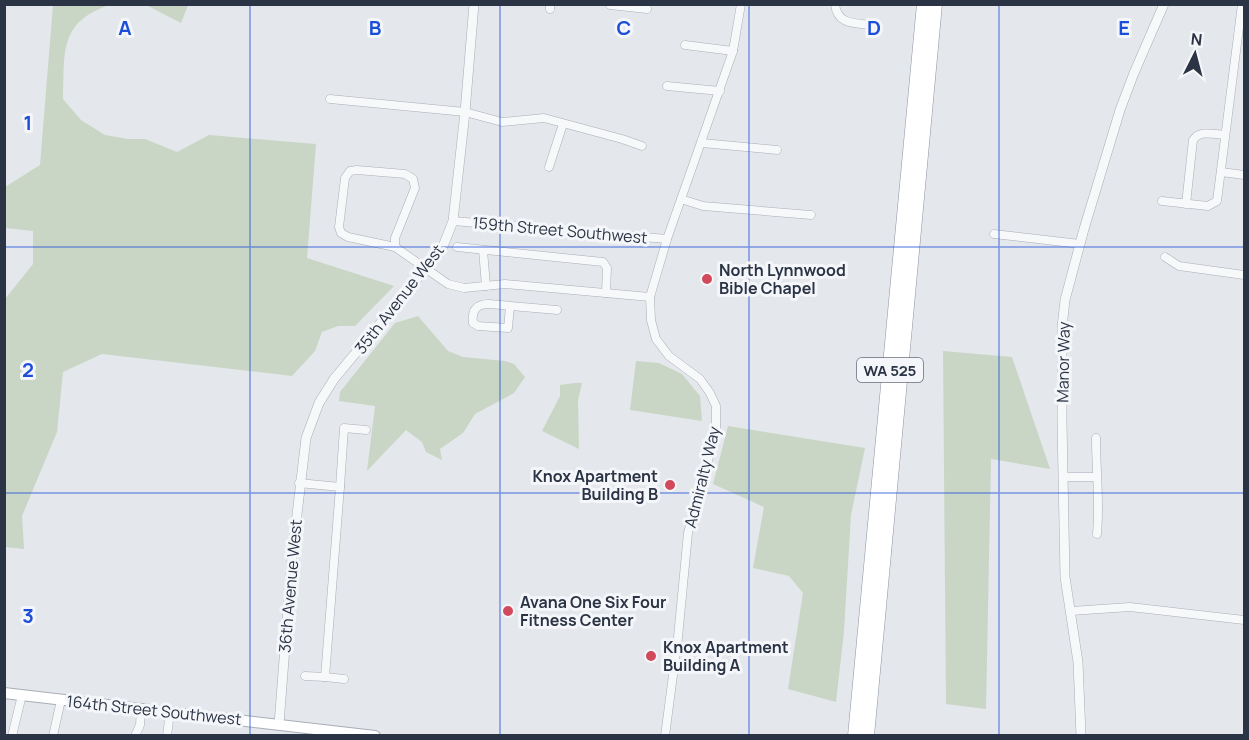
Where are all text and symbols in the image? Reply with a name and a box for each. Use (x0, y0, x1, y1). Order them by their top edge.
text: A (118, 14, 132, 41)
text: B (369, 14, 382, 41)
text: C (617, 14, 631, 41)
text: D (867, 14, 881, 41)
text: E (1118, 14, 1130, 41)
north arrow (1165, 24, 1225, 84)
text: N (1190, 28, 1203, 51)
text: 1 (24, 109, 32, 136)
street label: 159th Street Southwest (472, 211, 648, 249)
street label: 35th Avenue West (349, 240, 449, 358)
place label: North Lynnwood Bible Chapel (719, 259, 846, 299)
marker: North Lynnwood Bible Chapel (700, 272, 714, 286)
street label: Manor Way (1051, 321, 1075, 403)
text: 2 (22, 356, 34, 383)
road number: WA 525 (857, 358, 923, 382)
street label: Admiralty Way (679, 423, 725, 530)
place label: Knox Apartment Building B (532, 465, 658, 505)
marker: Knox Apartment Building B (663, 478, 677, 492)
street label: 36th Avenue West (273, 518, 307, 654)
place label: Avana One Six Four Fitness Center (520, 591, 666, 631)
text: 3 (22, 602, 34, 629)
marker: Avana One Six Four Fitness Center (501, 604, 515, 618)
place label: Knox Apartment Building A (663, 636, 789, 676)
marker: Knox Apartment Building A (644, 649, 658, 663)
street label: 164th Street Southwest (65, 690, 243, 730)

